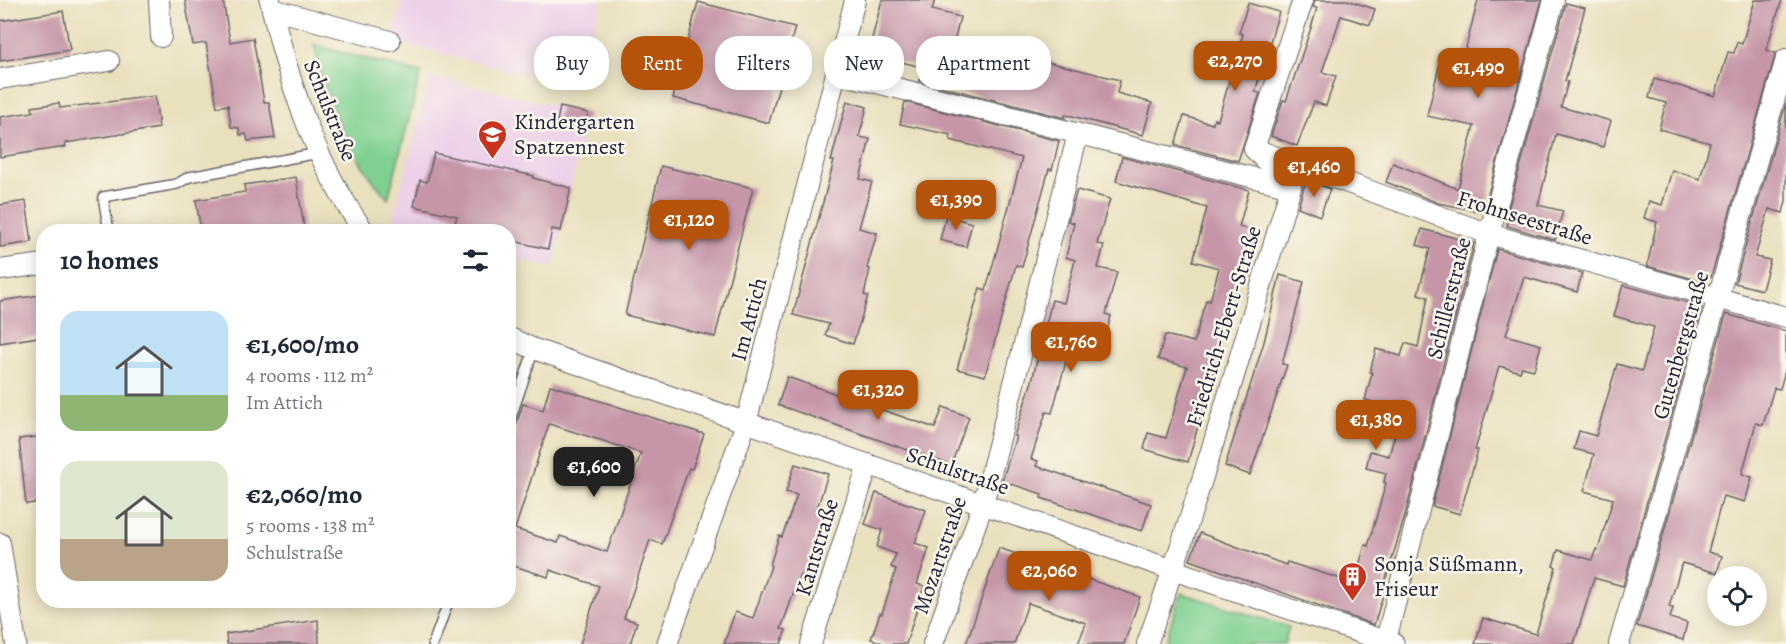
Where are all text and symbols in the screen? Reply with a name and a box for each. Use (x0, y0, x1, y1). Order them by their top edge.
chip: Buy (534, 36, 609, 90)
chip: Rent (621, 36, 703, 90)
chip: Filters (715, 36, 812, 90)
chip: New (824, 36, 904, 90)
chip: Apartment (916, 36, 1051, 90)
pin: €2,270 (1186, 41, 1284, 92)
text: €2,270 (1208, 47, 1262, 74)
pin: €1,490 (1429, 48, 1527, 99)
text: €1,490 (1452, 54, 1504, 81)
street label: Schulstraße (296, 55, 364, 166)
place label: Kindergarten Spatzennest (514, 107, 635, 162)
school or university icon: Kindergarten Spatzennest (477, 118, 509, 160)
pin: €1,460 (1265, 147, 1363, 198)
text: €1,460 (1288, 153, 1340, 180)
pin: €1,390 (907, 180, 1005, 231)
street label: Frohnseestraße (1453, 183, 1596, 253)
text: €1,390 (930, 186, 982, 213)
pin: €1,120 (640, 200, 738, 251)
text: €1,120 (664, 206, 714, 233)
street label: Friedrich-Ebert-Straße (1179, 222, 1269, 431)
street label: Schillerstraße (1419, 234, 1479, 362)
text: 10 homes (60, 243, 159, 278)
icon: filters (459, 244, 492, 277)
street label: Gutenbergstraße (1645, 267, 1716, 423)
street label: Im Attich (723, 274, 775, 364)
pin: €1,760 (1022, 322, 1120, 373)
text: €1,600/mo (246, 327, 359, 362)
text: €1,760 (1045, 328, 1097, 355)
icon: home (108, 335, 180, 407)
text: 4 rooms · 112 m² (246, 362, 373, 389)
pin: €1,320 (829, 370, 927, 421)
text: €1,320 (852, 376, 904, 403)
text: Im Attich (246, 389, 323, 416)
pin: €1,380 (1327, 400, 1425, 451)
text: €1,380 (1350, 406, 1402, 433)
street label: Schulstraße (902, 439, 1013, 503)
pin: €1,600 (545, 447, 643, 498)
text: €1,600 (567, 453, 621, 480)
text: €2,060/mo (246, 477, 363, 512)
icon: home (108, 485, 180, 557)
street label: Mozartstraße (906, 492, 974, 618)
street label: Kantstraße (788, 495, 846, 600)
text: 5 rooms · 138 m² (246, 512, 375, 539)
text: Schulstraße (246, 539, 343, 566)
place label: Sonja Süßmann, Friseur (1374, 549, 1524, 604)
pin: €2,060 (1000, 551, 1098, 602)
text: €2,060 (1021, 557, 1077, 584)
building icon: Sonja Süßmann, Friseur (1337, 560, 1369, 602)
map controls (1707, 566, 1767, 626)
button: locate (1707, 566, 1767, 626)

